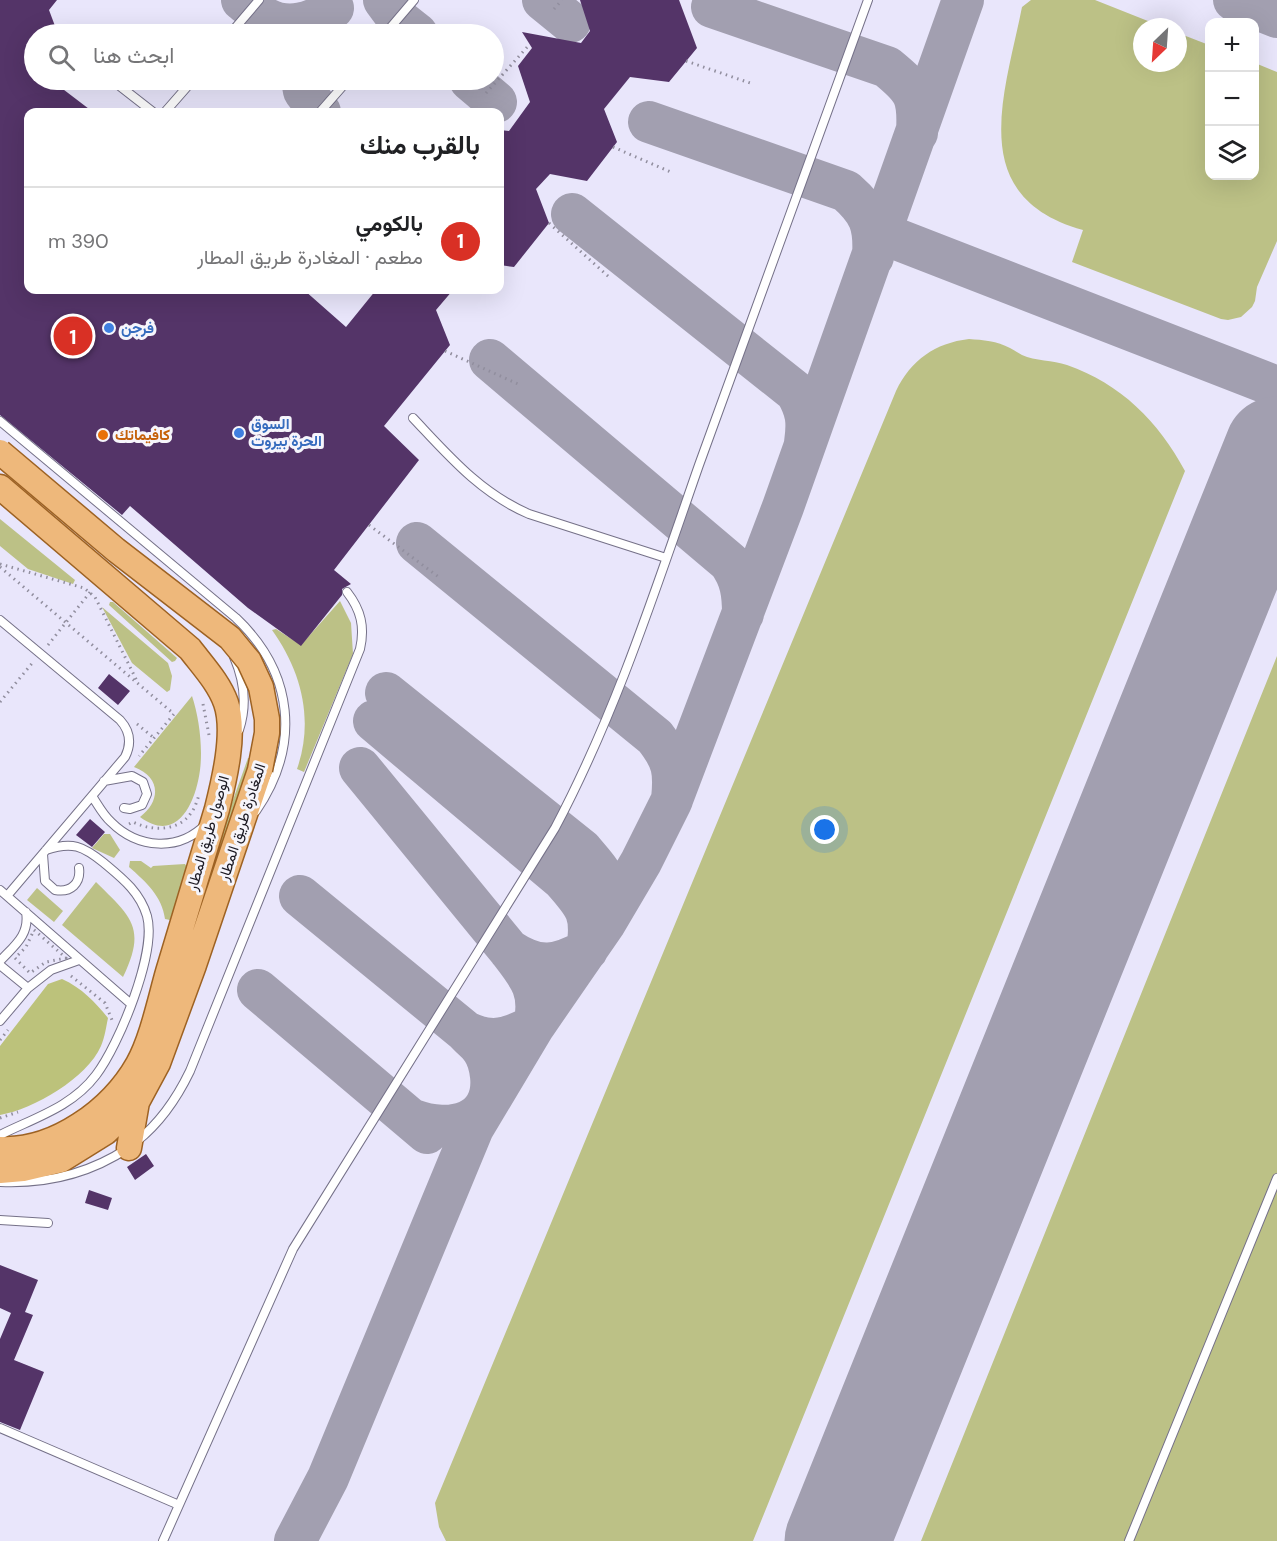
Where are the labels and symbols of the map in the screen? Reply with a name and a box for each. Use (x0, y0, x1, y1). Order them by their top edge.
north arrow (1133, 18, 1187, 72)
pin: 1 (54, 314, 92, 358)
place label: فرجن (121, 318, 154, 338)
marker: فرجن (102, 321, 116, 335)
place label: السوق الحرة بيروت (251, 414, 322, 451)
place label: كافيماتك (115, 425, 170, 445)
marker: السوق الحرة بيروت (232, 426, 246, 440)
marker: كافيماتك (96, 428, 110, 442)
street label: المغادرة طريق المطار (213, 761, 270, 884)
street label: الوصول طريق المطار (182, 773, 234, 894)
your location (810, 815, 839, 844)

